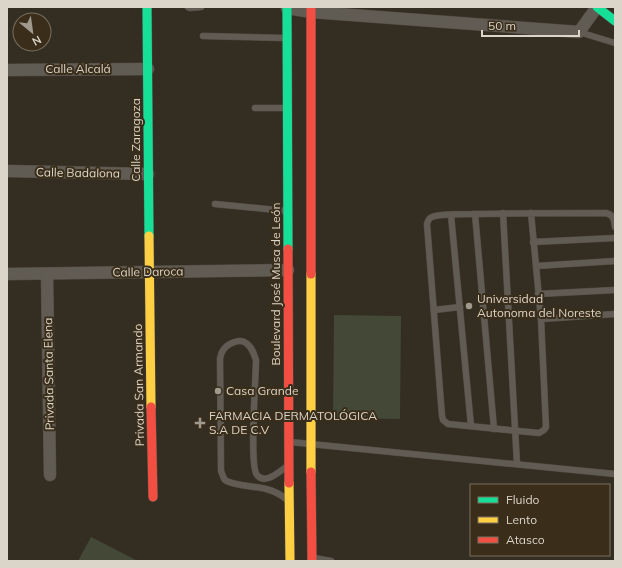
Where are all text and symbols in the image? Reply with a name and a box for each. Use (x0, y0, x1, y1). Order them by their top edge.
north arrow (12, 12, 52, 52)
scale bar (482, 12, 579, 38)
text: 50 m (488, 18, 516, 33)
text: N (30, 33, 44, 49)
street label: Calle Alcalá (45, 61, 111, 76)
street label: Calle Zaragoza (128, 98, 143, 182)
street label: Calle Badalona (36, 164, 120, 181)
street label: Boulevard José Musa de León (268, 203, 283, 365)
street label: Calle Daroca (112, 263, 184, 280)
place label: Universidad Autonoma del Noreste (477, 291, 601, 320)
marker: Universidad Autonoma del Noreste (464, 301, 474, 311)
street label: Privada Santa Elena (40, 317, 57, 431)
street label: Privada San Armando (130, 323, 147, 446)
place label: Casa Grande (226, 383, 299, 398)
marker: Casa Grande (213, 386, 223, 396)
place label: FARMACIA DERMATOLÓGICA S.A DE C.V (209, 408, 377, 437)
marker: FARMACIA DERMATOLÓGICA S.A DE C.V (194, 417, 206, 429)
legend (470, 484, 610, 556)
text: Fluido (506, 492, 540, 507)
text: Lento (506, 512, 537, 527)
text: Atasco (506, 532, 545, 547)

